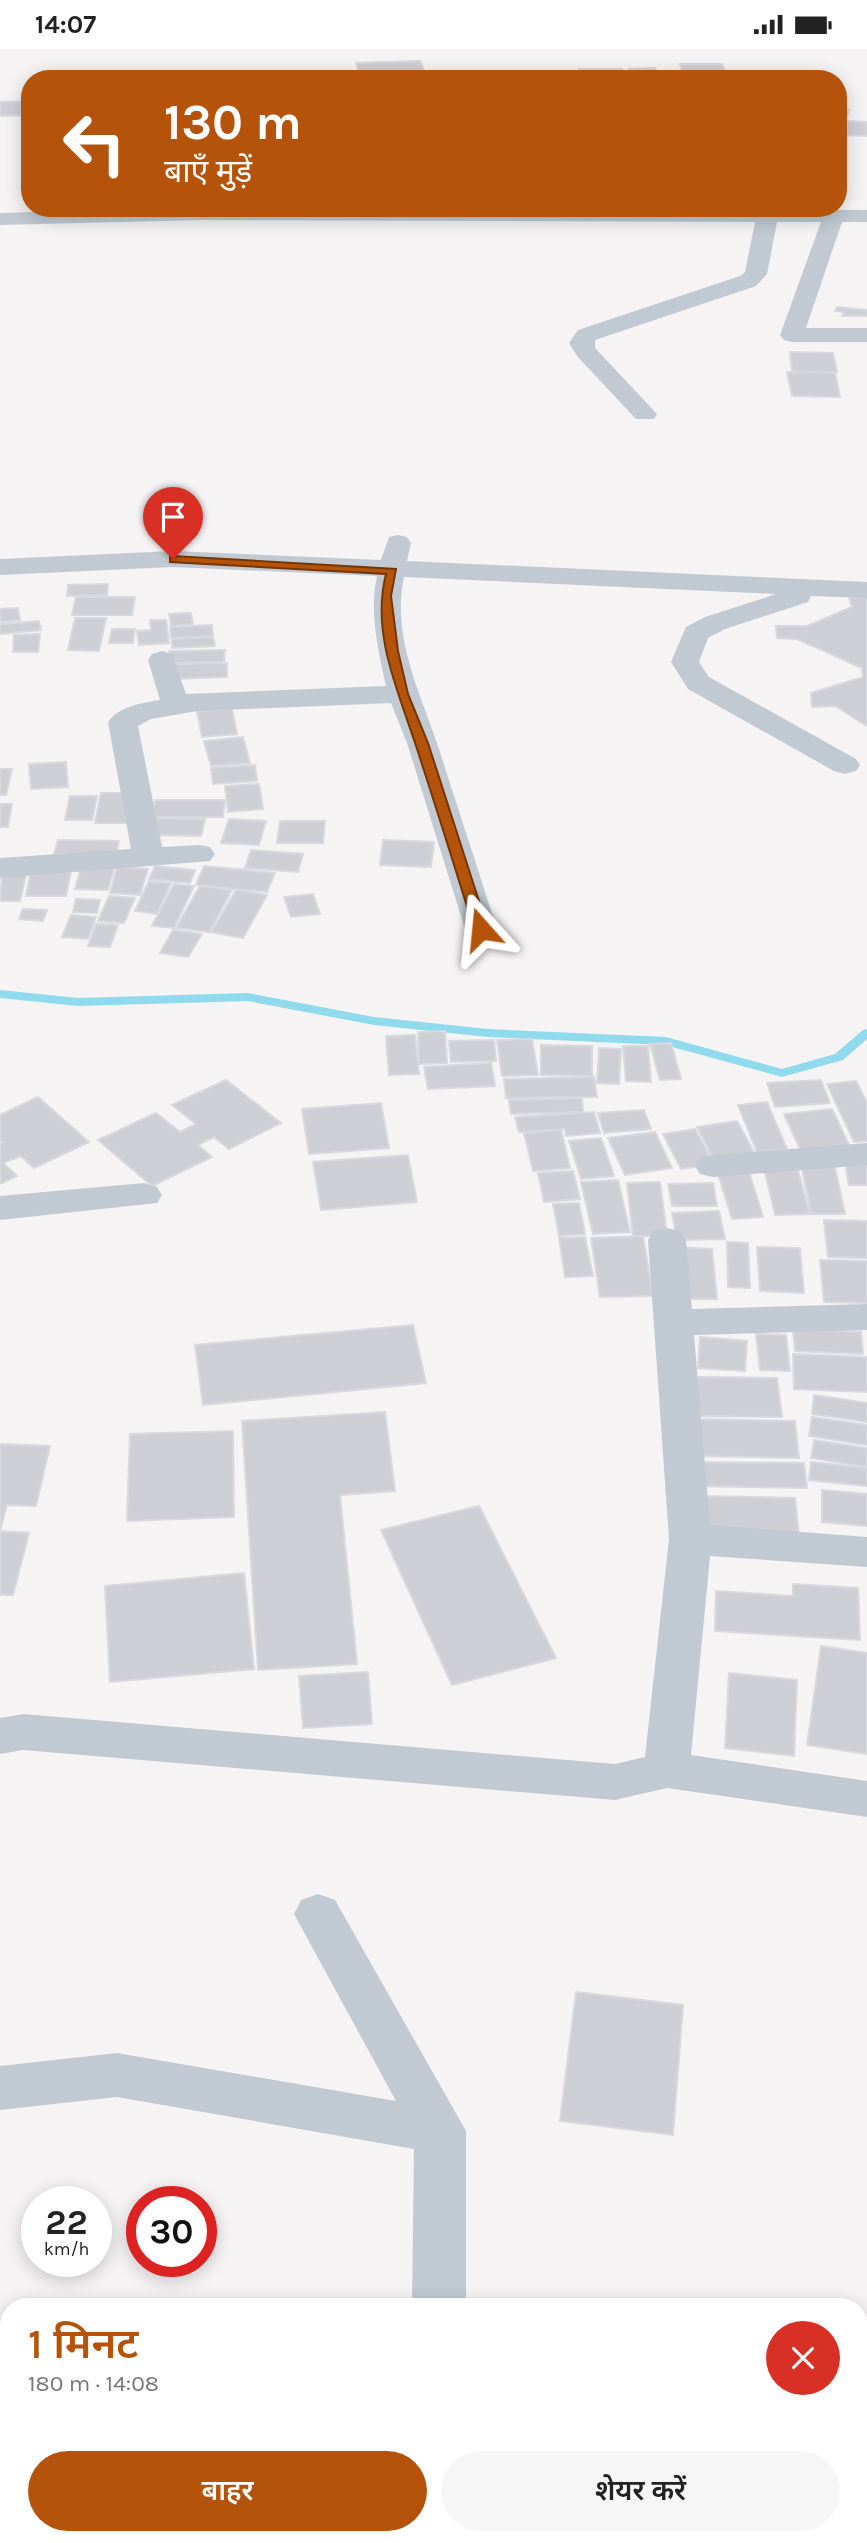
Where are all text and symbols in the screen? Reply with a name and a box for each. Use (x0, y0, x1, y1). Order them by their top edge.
text: 14:07 (35, 9, 96, 40)
text: 130 m (164, 94, 302, 151)
icon: left (49, 98, 140, 189)
text: बाएँ मुड़ें (164, 153, 252, 190)
pin (143, 487, 203, 559)
icon: arrive (154, 498, 192, 536)
position arrow (444, 892, 518, 966)
speed limit sign: 30 (126, 2186, 217, 2277)
text: 22 (45, 2202, 88, 2243)
text: km/h (44, 2238, 89, 2260)
text: 1 मिनट (28, 2319, 138, 2369)
button: close (766, 2321, 840, 2395)
text: 180 m · 14:08 (28, 2370, 159, 2397)
button: बाहर (28, 2451, 427, 2531)
button: शेयर करें (441, 2451, 840, 2531)

